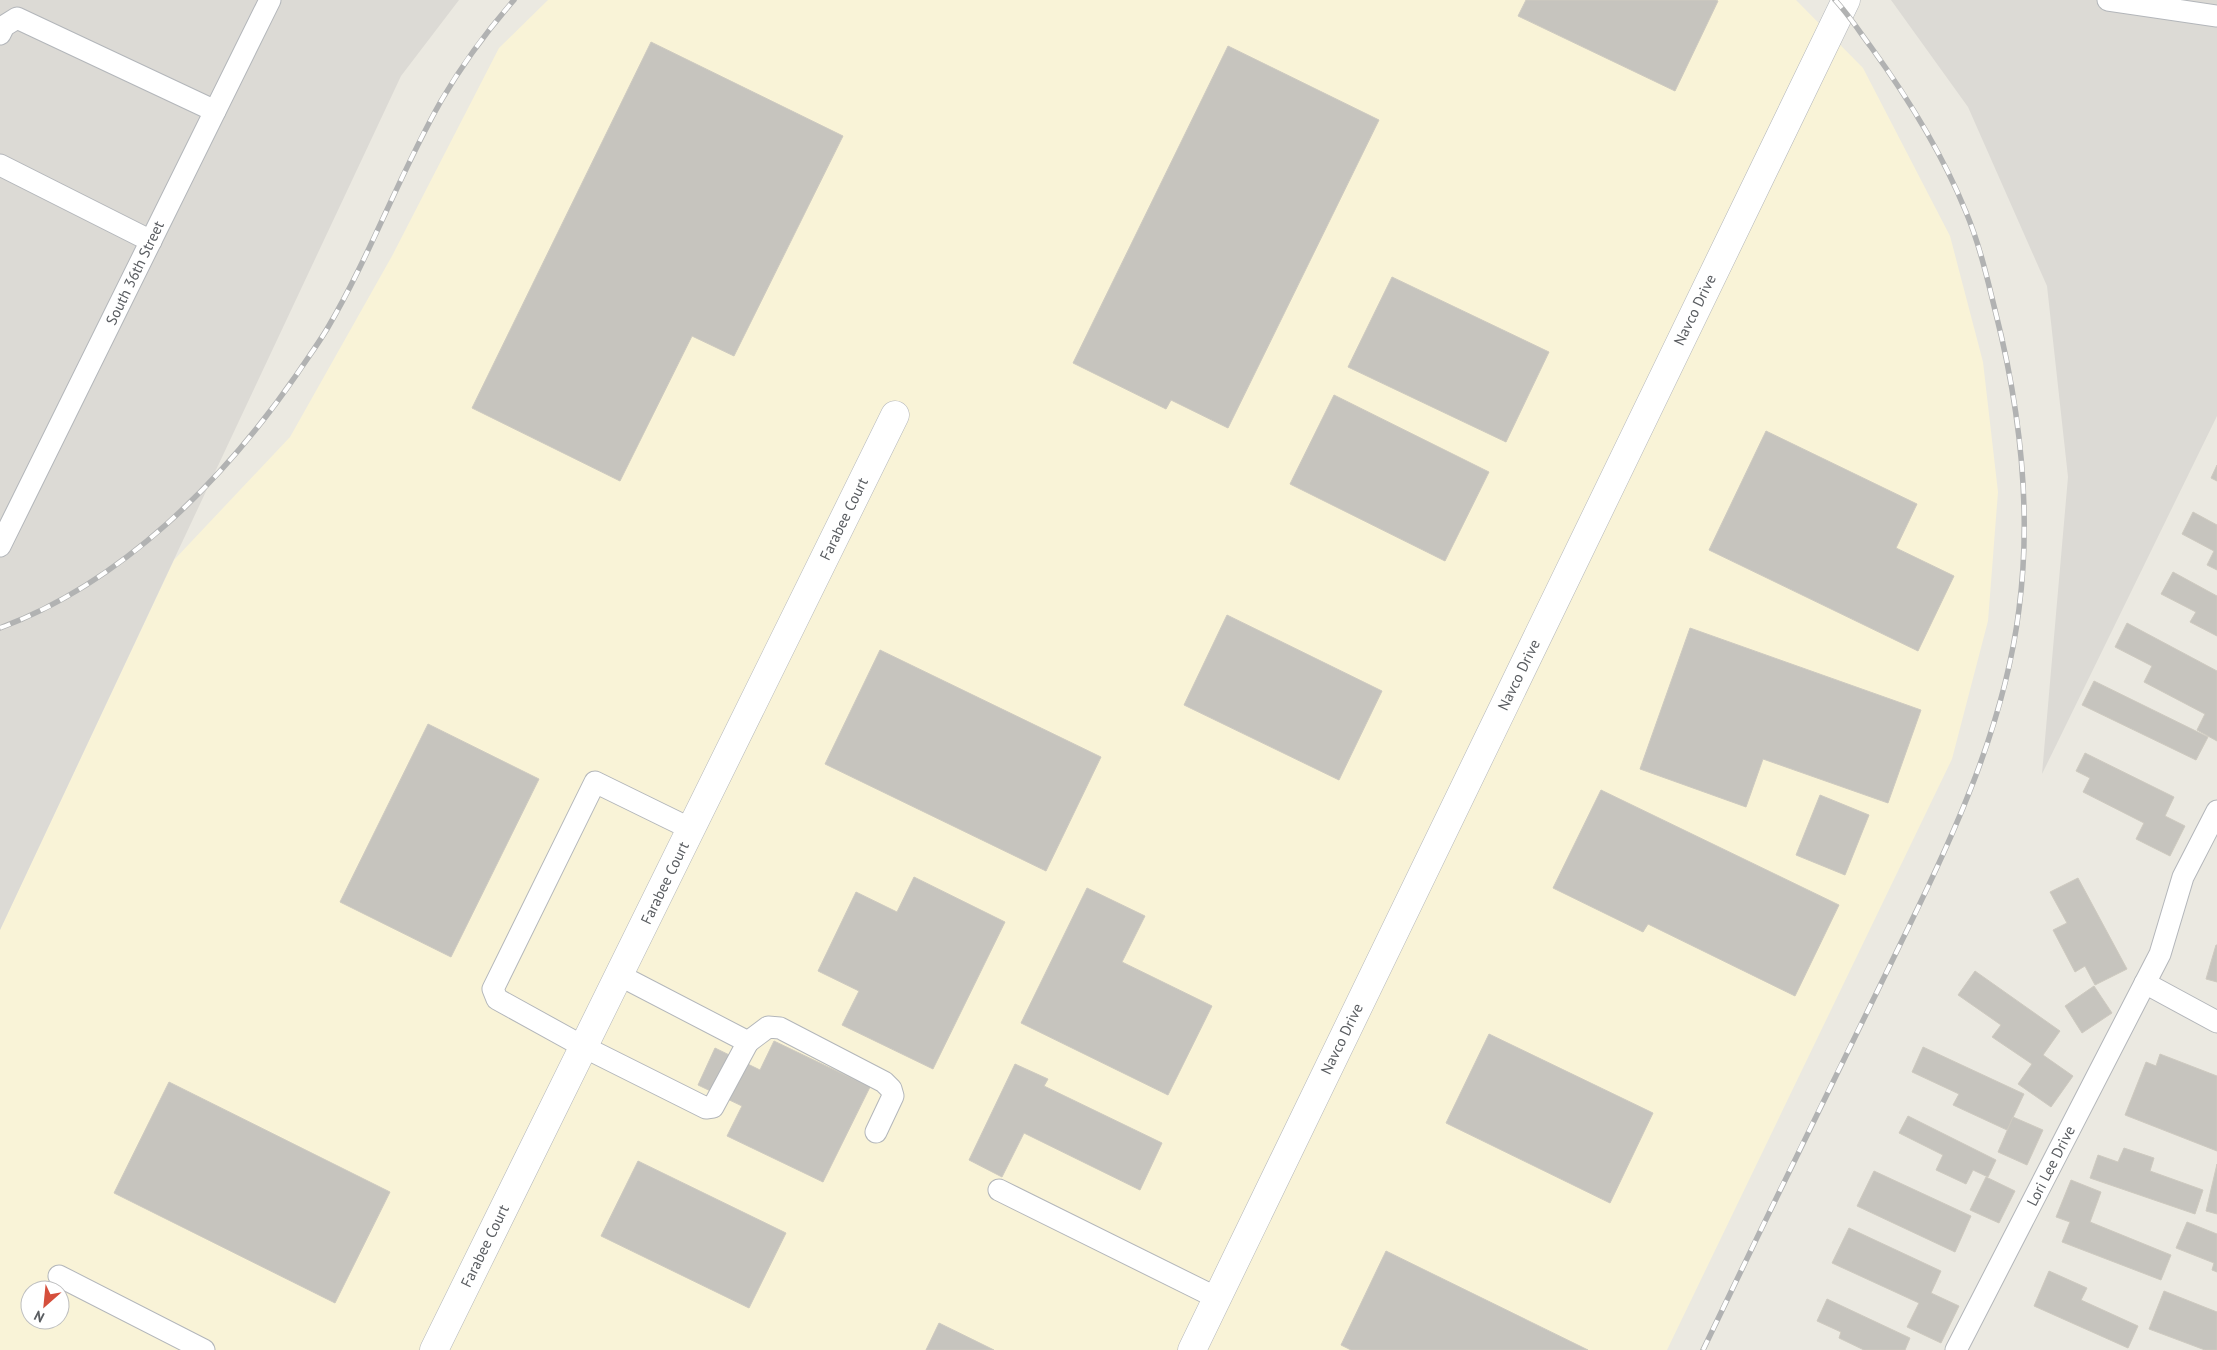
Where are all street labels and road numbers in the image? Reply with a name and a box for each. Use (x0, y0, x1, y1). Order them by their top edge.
street label: South 36th Street (101, 218, 168, 328)
street label: Navco Drive (1669, 271, 1720, 348)
street label: Farabee Court (815, 474, 872, 563)
street label: Navco Drive (1493, 636, 1544, 713)
street label: Farabee Court (636, 838, 693, 927)
street label: Navco Drive (1316, 1000, 1367, 1077)
street label: Lori Lee Drive (2022, 1122, 2079, 1209)
street label: Farabee Court (456, 1201, 513, 1290)

